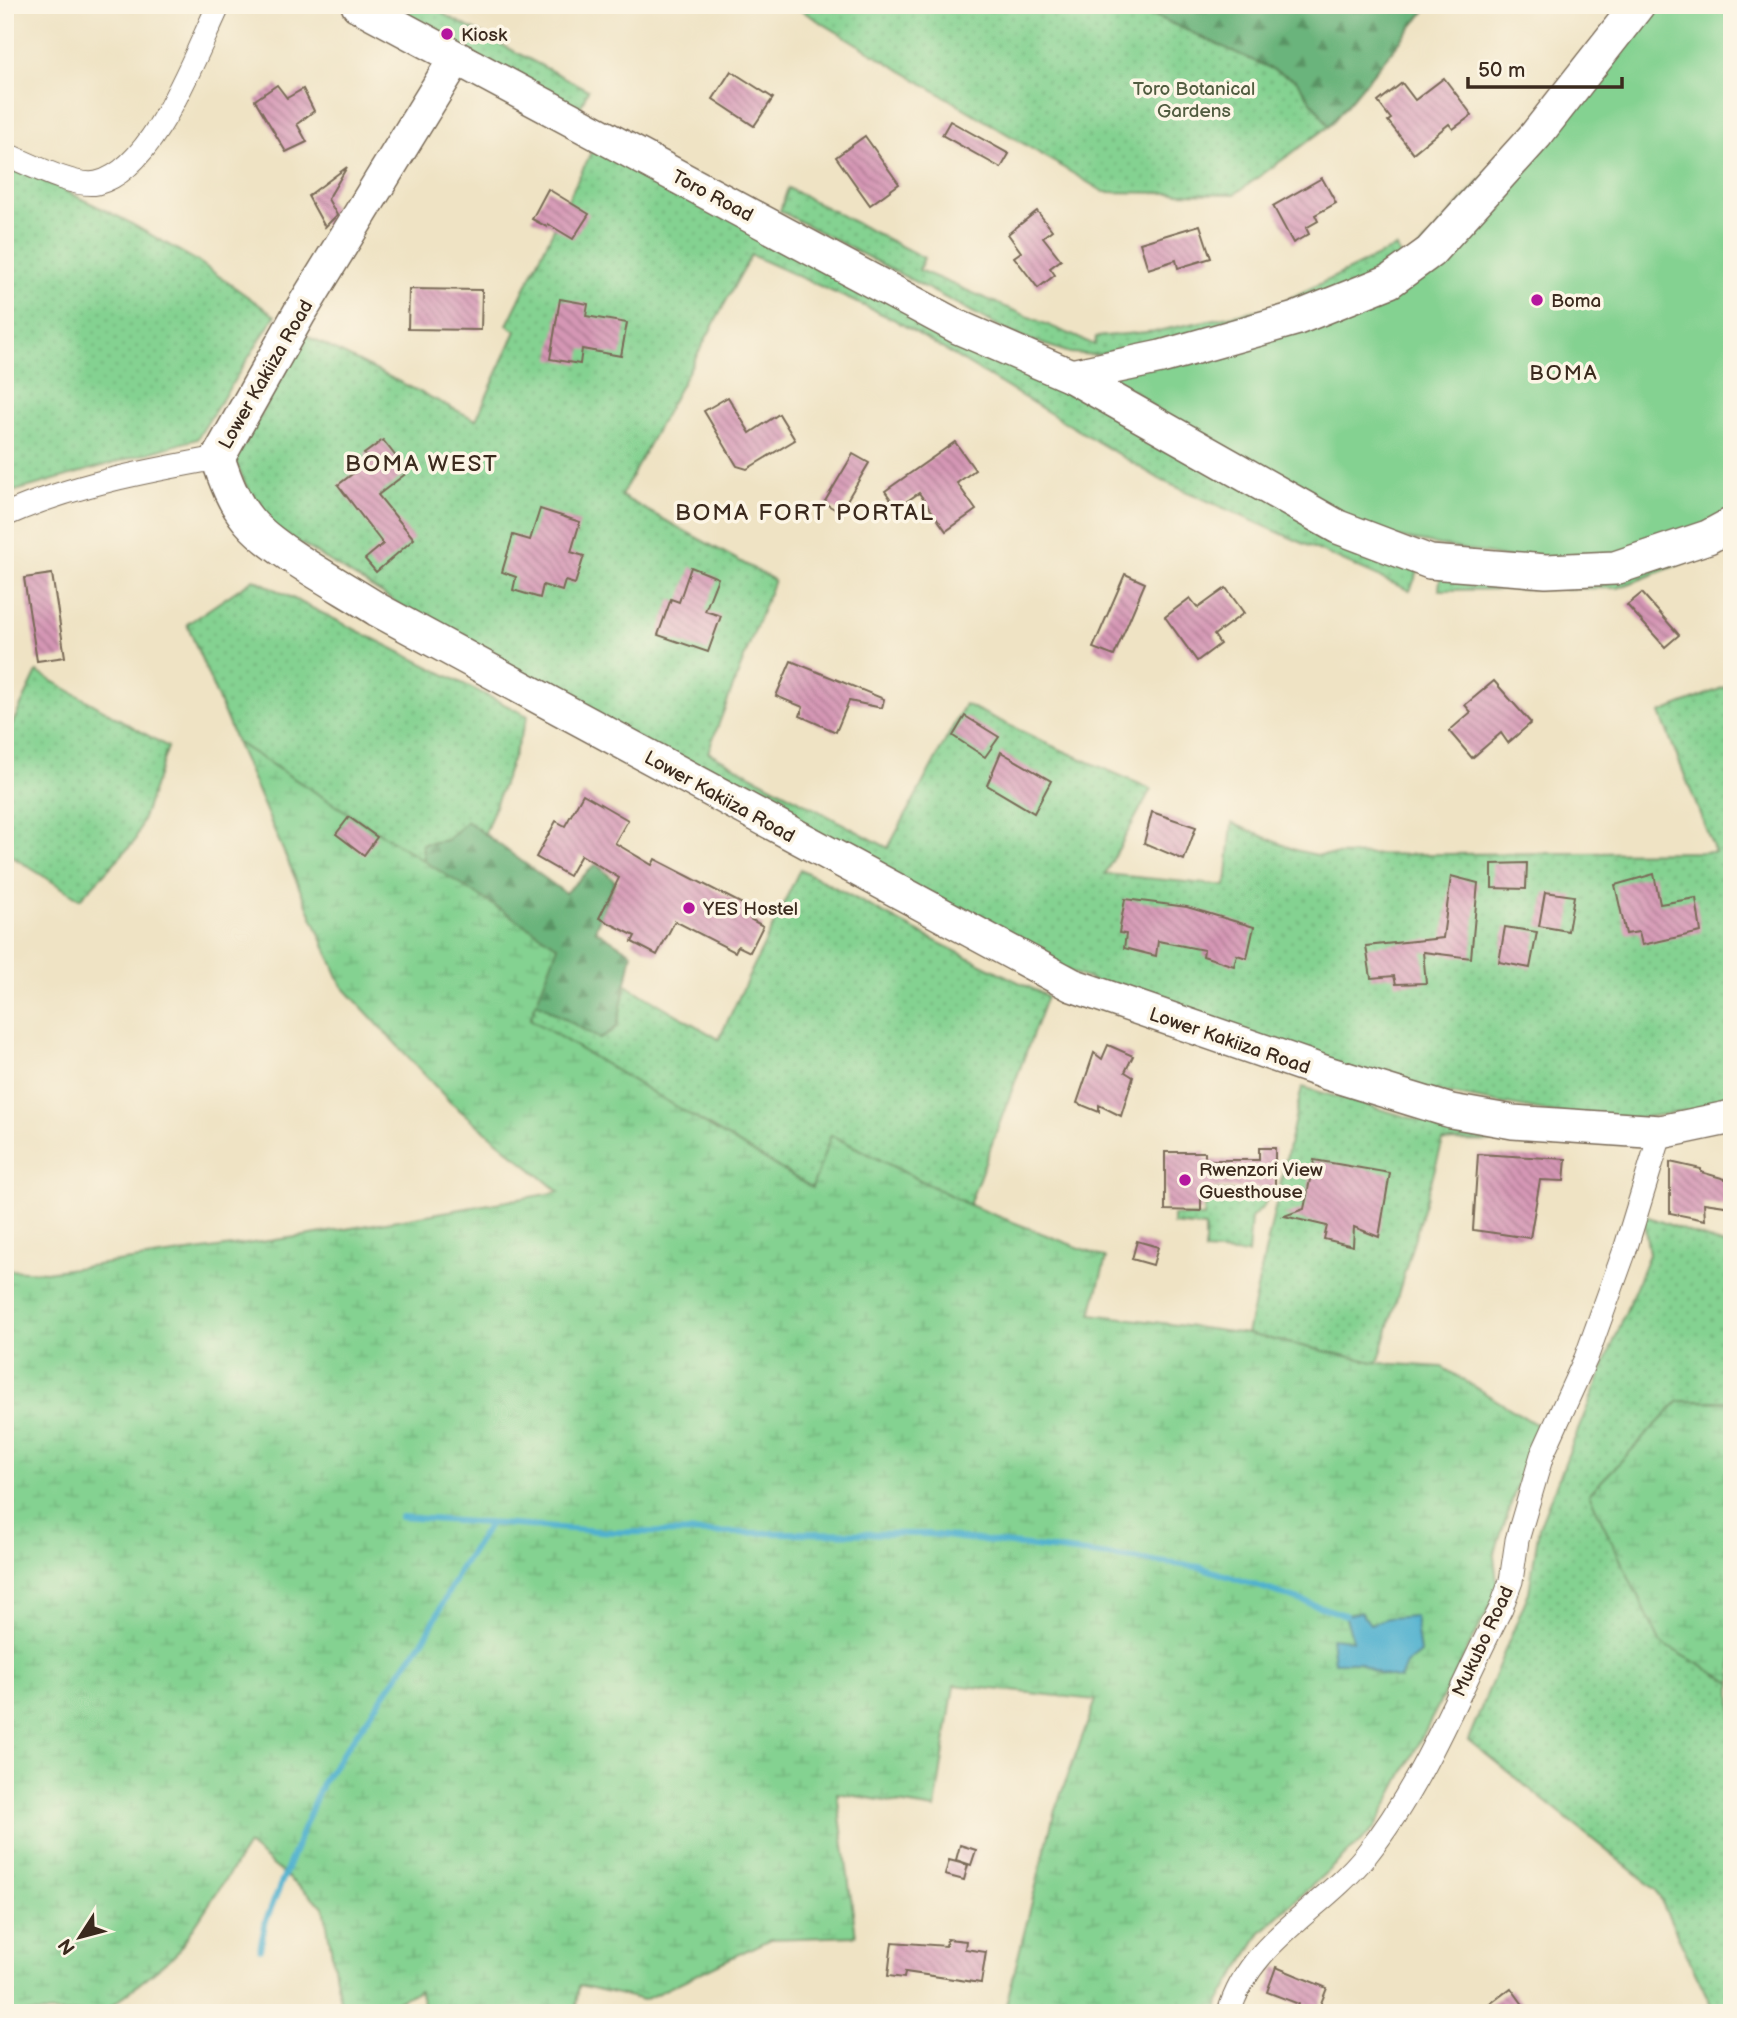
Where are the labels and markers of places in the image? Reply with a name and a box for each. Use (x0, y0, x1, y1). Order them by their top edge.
place label: Kiosk (461, 24, 508, 47)
marker: Kiosk (439, 26, 455, 42)
place label: Boma (1551, 290, 1601, 313)
marker: Boma (1529, 292, 1545, 308)
place label: YES Hostel (702, 898, 798, 921)
marker: YES Hostel (681, 900, 697, 916)
place label: Rwenzori View Guesthouse (1199, 1159, 1323, 1204)
marker: Rwenzori View Guesthouse (1177, 1172, 1193, 1188)

